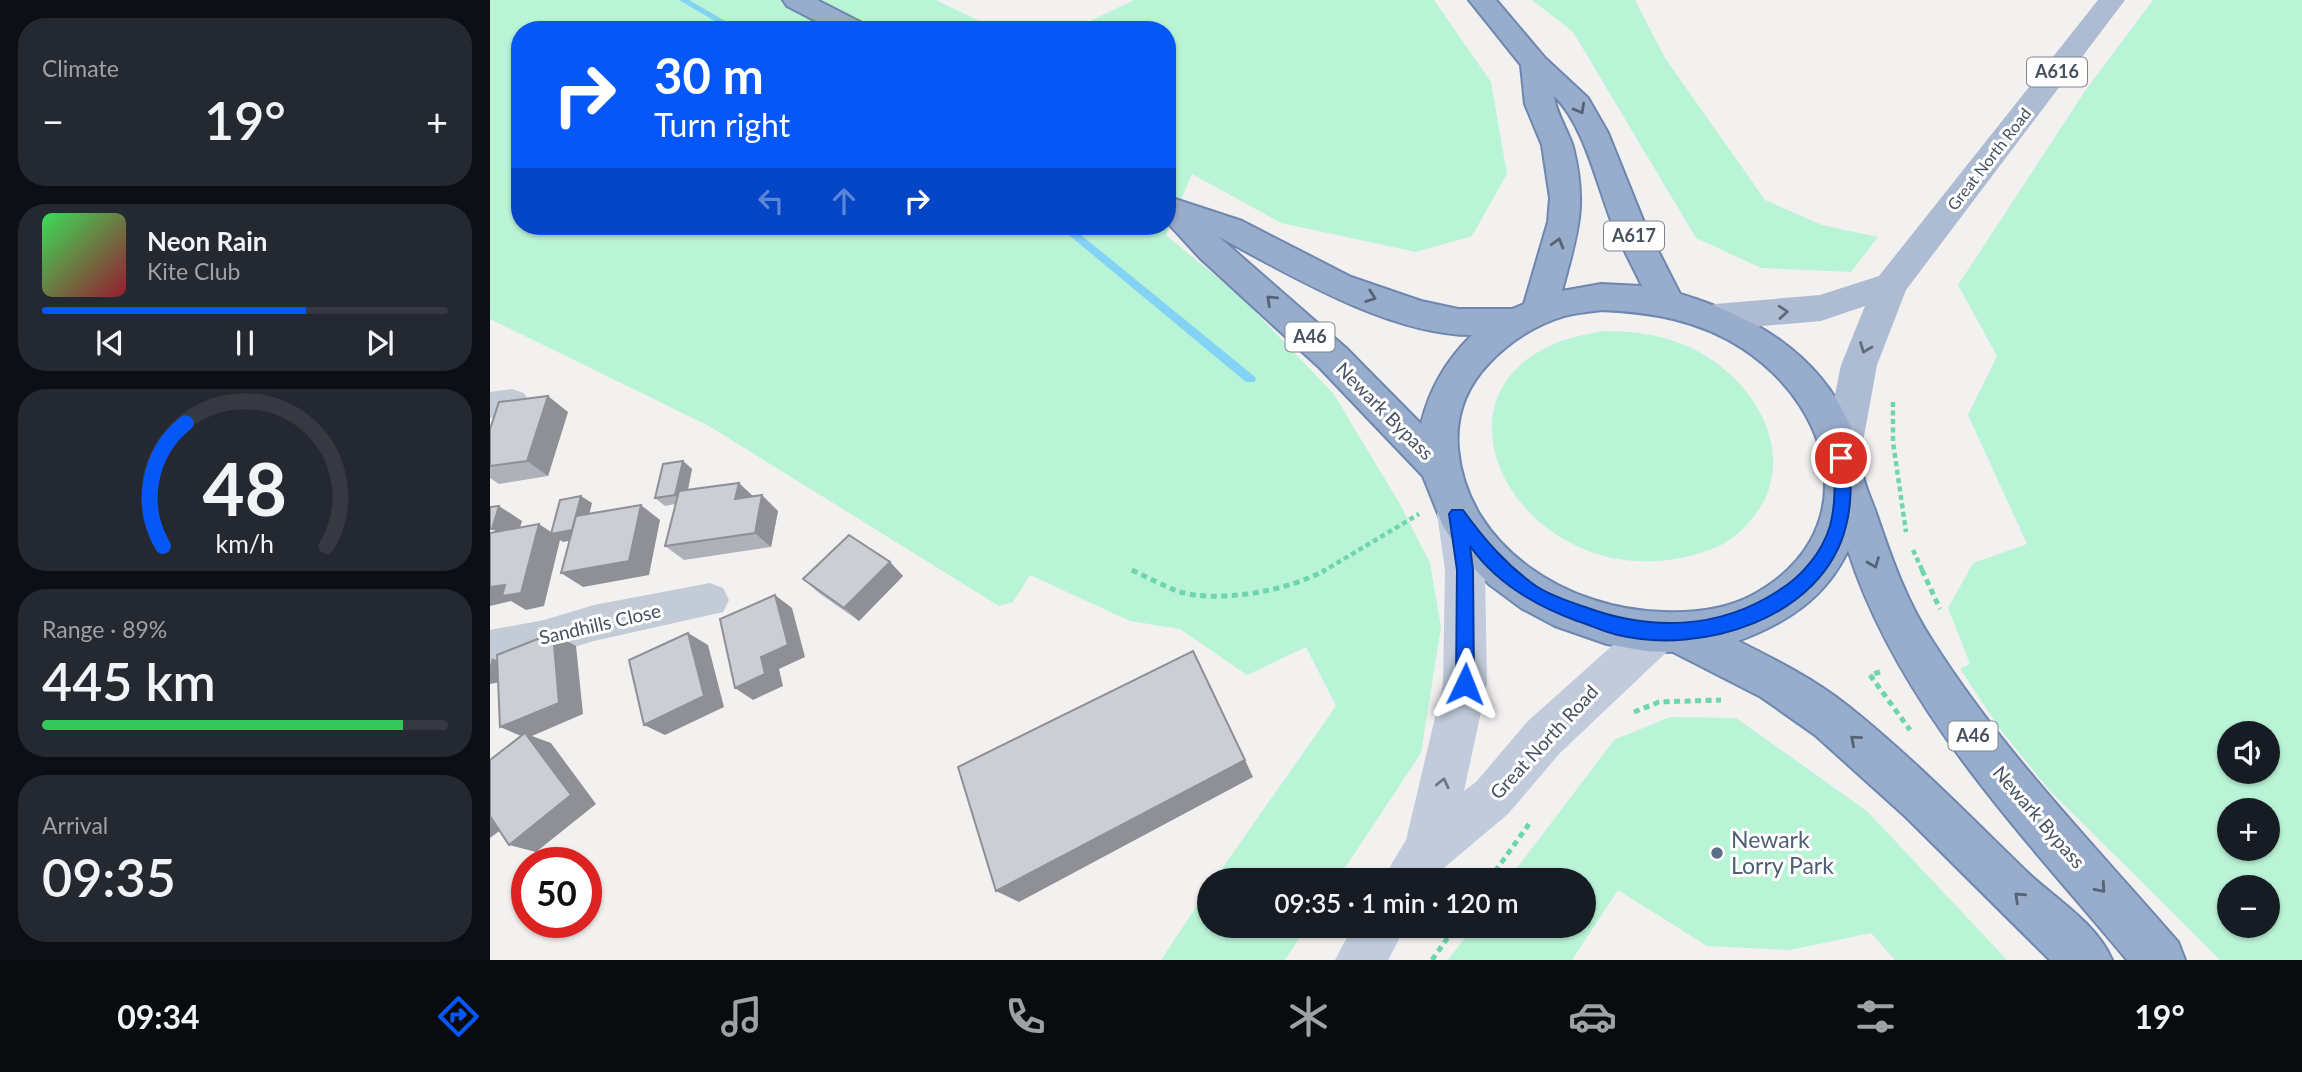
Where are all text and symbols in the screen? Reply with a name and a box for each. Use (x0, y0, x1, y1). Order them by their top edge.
text: 30 m (654, 46, 764, 104)
icon: right (539, 49, 630, 140)
text: Climate (42, 54, 119, 82)
road number: A616 (2027, 58, 2087, 86)
text: 19° (204, 89, 286, 151)
text: − (42, 98, 64, 144)
text: + (426, 98, 448, 144)
one-way arrow (1572, 102, 1585, 115)
street label: Great North Road (1943, 104, 2034, 214)
text: Turn right (654, 105, 790, 144)
icon: left (752, 182, 790, 220)
icon: ahead (825, 182, 863, 220)
icon: right (898, 182, 936, 220)
road number: A617 (1604, 222, 1664, 250)
text: Neon Rain (147, 225, 267, 257)
one-way arrow (1550, 237, 1565, 249)
text: Kite Club (147, 257, 240, 285)
one-way arrow (1364, 289, 1376, 303)
one-way arrow (1266, 296, 1279, 309)
one-way arrow (1778, 305, 1789, 320)
road number: A46 (1286, 323, 1334, 352)
icon: previous (91, 324, 129, 362)
icon: pause (226, 324, 264, 362)
icon: next (361, 324, 399, 362)
one-way arrow (1860, 341, 1874, 353)
street label: Newark Bypass (1332, 357, 1439, 464)
pin (1811, 428, 1871, 488)
icon: arrive (1822, 439, 1860, 477)
text: 48 (203, 444, 287, 532)
text: km/h (216, 528, 274, 558)
one-way arrow (1865, 557, 1879, 569)
street label: Sandhills Close (537, 598, 663, 649)
text: Range · 89% (42, 615, 167, 643)
position arrow (1428, 647, 1502, 721)
text: 445 km (42, 650, 216, 712)
street label: Great North Road (1485, 680, 1602, 803)
map controls (2217, 721, 2280, 938)
button: sound (2217, 721, 2280, 784)
road number: A46 (1948, 722, 1998, 750)
one-way arrow (1850, 736, 1863, 748)
street label: Newark Bypass (1989, 761, 2090, 873)
one-way arrow (1435, 777, 1450, 789)
button: + (2217, 798, 2280, 861)
text: Arrival (42, 811, 108, 839)
place label: Newark Lorry Park (1731, 825, 1834, 879)
marker: Newark Lorry Park (1709, 845, 1725, 861)
text: 09:35 (42, 846, 176, 908)
speed limit sign: 50 (511, 847, 602, 938)
button: − (2217, 875, 2280, 938)
one-way arrow (2093, 880, 2105, 893)
text: 09:35 · 1 min · 120 m (1274, 887, 1519, 919)
one-way arrow (2014, 893, 2027, 906)
icon: directions (434, 992, 483, 1041)
icon: music (717, 992, 766, 1041)
icon: phone (1001, 992, 1050, 1041)
icon: climate (1284, 992, 1333, 1041)
icon: car (1568, 992, 1617, 1041)
icon: filters (1851, 992, 1900, 1041)
text: 09:34 (117, 997, 200, 1036)
text: 19° (2134, 997, 2185, 1036)

